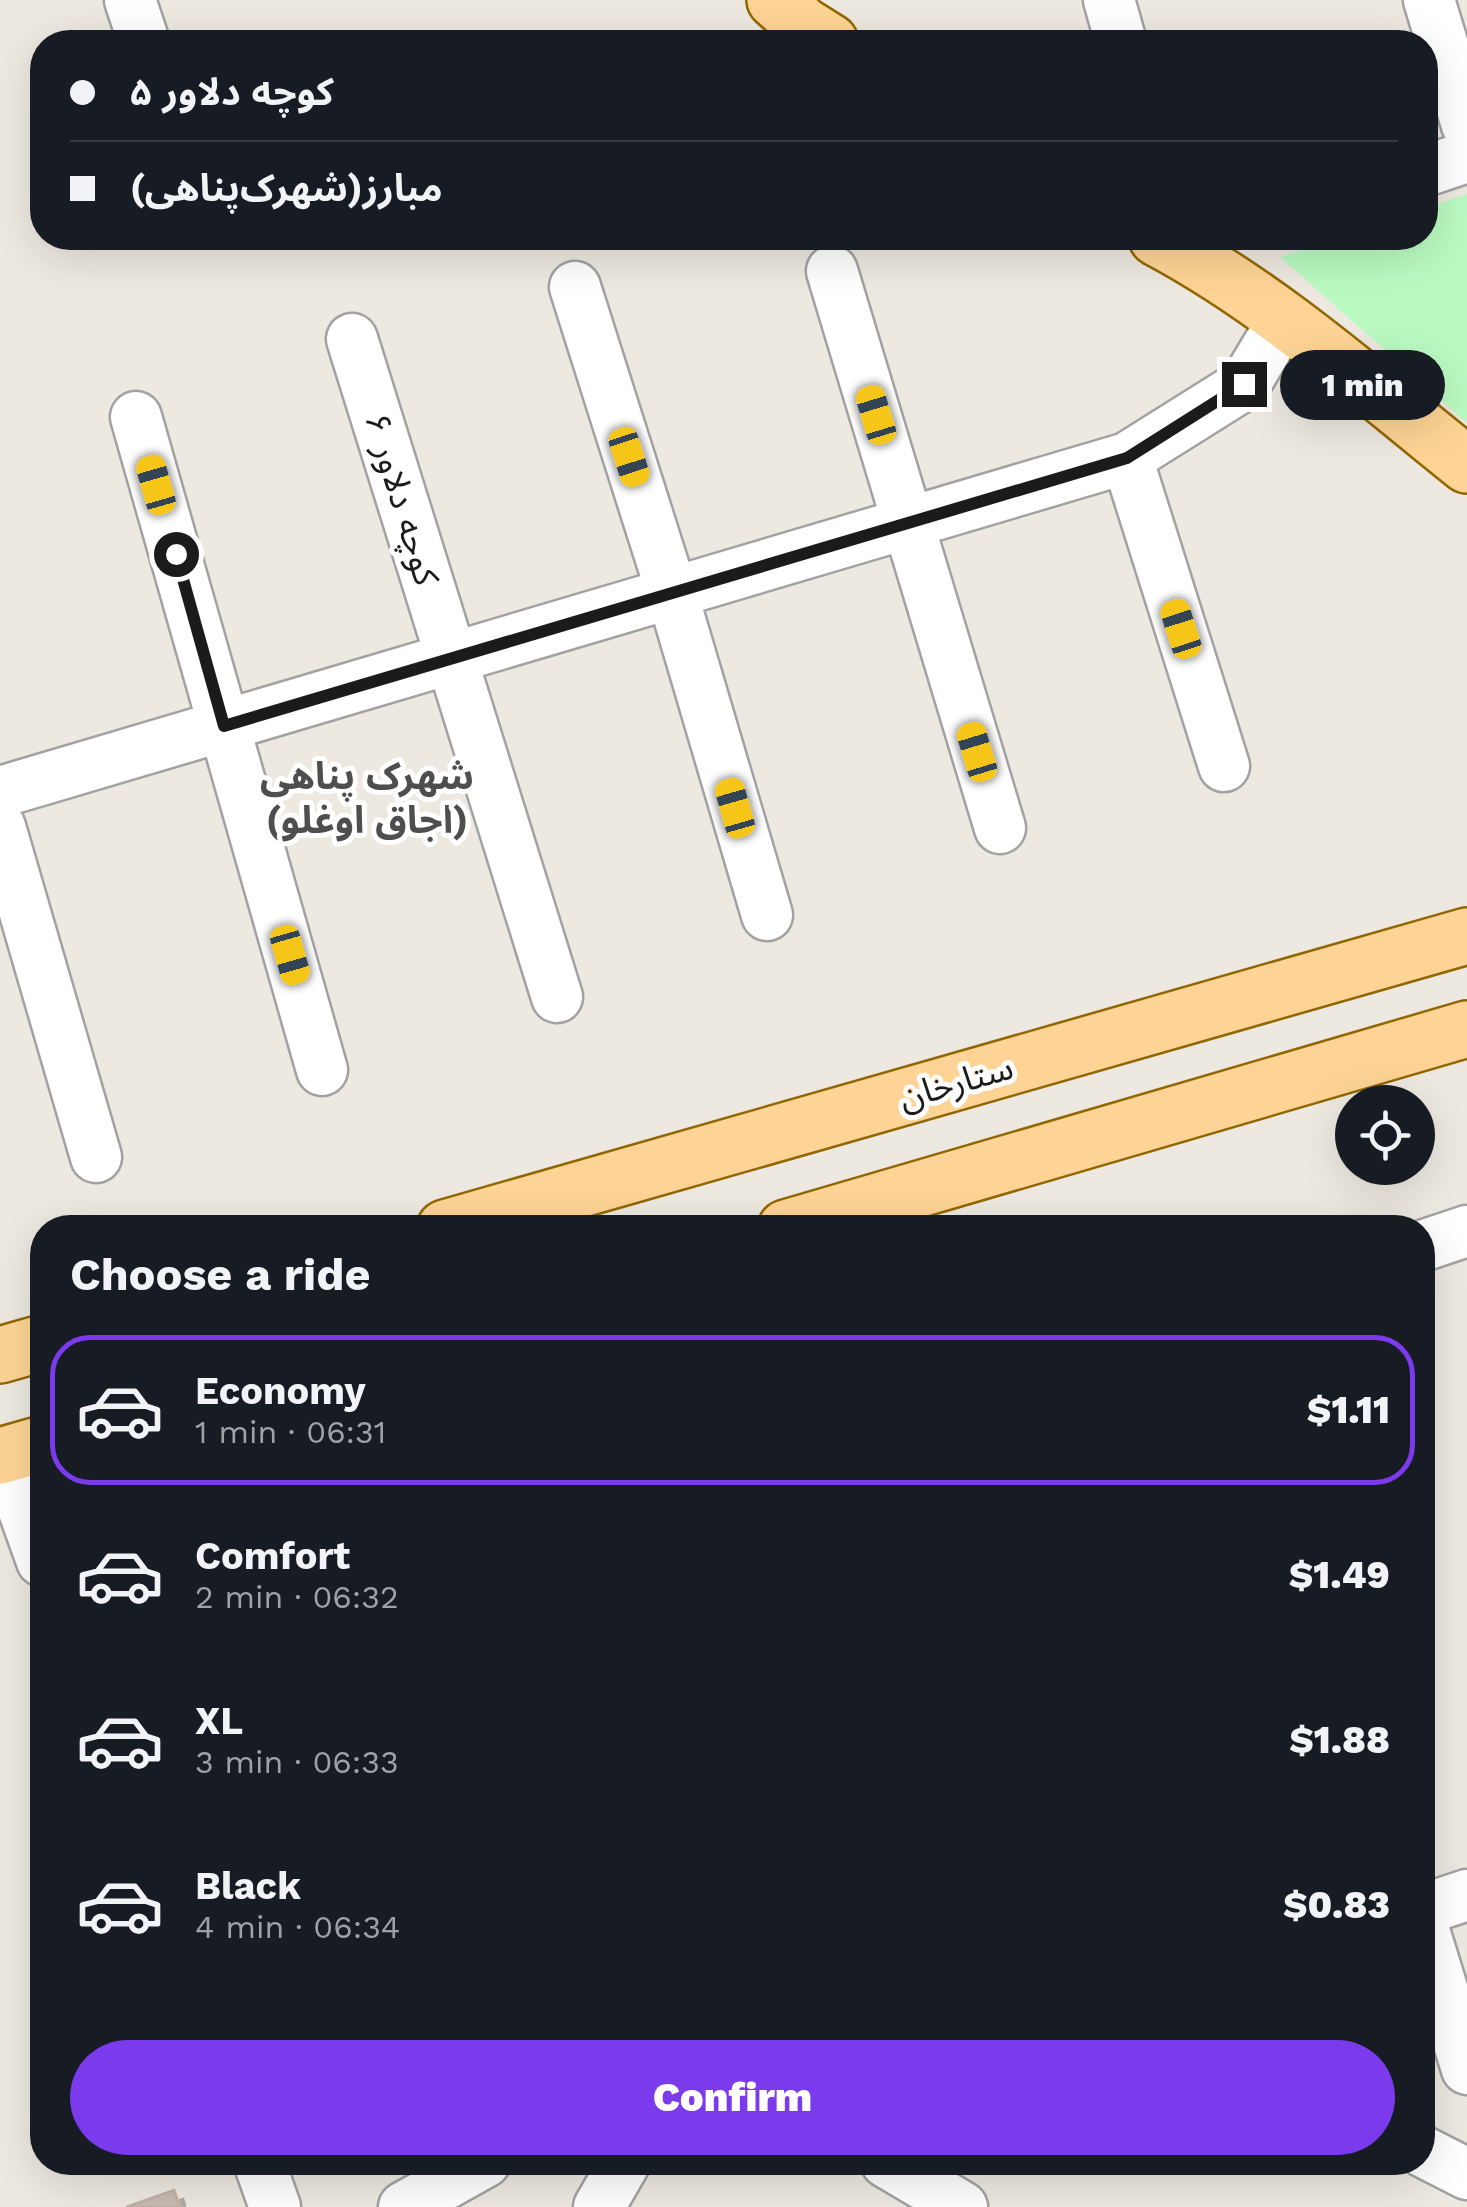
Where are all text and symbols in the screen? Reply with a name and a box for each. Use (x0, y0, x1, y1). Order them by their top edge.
text: کوچه دلاور ۵ (130, 70, 334, 114)
text: مبارز(شهرک‌پناهی) (130, 166, 443, 210)
callout: 1 min (1279, 349, 1444, 419)
route end (1222, 362, 1267, 407)
text: 1 min (1321, 366, 1404, 404)
car (853, 382, 899, 448)
street label: کوچه دلاور ۶ (355, 408, 448, 591)
car (605, 424, 653, 490)
car (133, 452, 179, 518)
route start (154, 532, 199, 577)
car (1157, 596, 1205, 662)
car (954, 719, 1000, 785)
district label: شهرک پناهی (اجاق اوغلو) (260, 754, 474, 842)
car (712, 775, 758, 841)
car (267, 922, 313, 988)
street label: ستارخان (894, 1046, 1018, 1118)
map controls (1335, 1085, 1435, 1185)
button: locate (1335, 1085, 1435, 1185)
text: Choose a ride (70, 1248, 370, 1301)
icon: car (75, 1365, 165, 1455)
text: Economy (195, 1369, 366, 1413)
text: $1.11 (1307, 1388, 1390, 1432)
text: 1 min · 06:31 (195, 1413, 386, 1451)
icon: car (75, 1530, 165, 1620)
text: Comfort (195, 1534, 350, 1578)
text: $1.49 (1289, 1553, 1390, 1597)
text: 2 min · 06:32 (195, 1578, 399, 1616)
icon: car (75, 1695, 165, 1785)
text: XL (195, 1699, 243, 1743)
text: $1.88 (1289, 1718, 1390, 1762)
text: 3 min · 06:33 (195, 1743, 399, 1781)
icon: car (75, 1860, 165, 1950)
text: Black (195, 1864, 301, 1908)
text: $0.83 (1283, 1883, 1390, 1927)
text: 4 min · 06:34 (195, 1908, 400, 1946)
button: Confirm (70, 2040, 1395, 2155)

